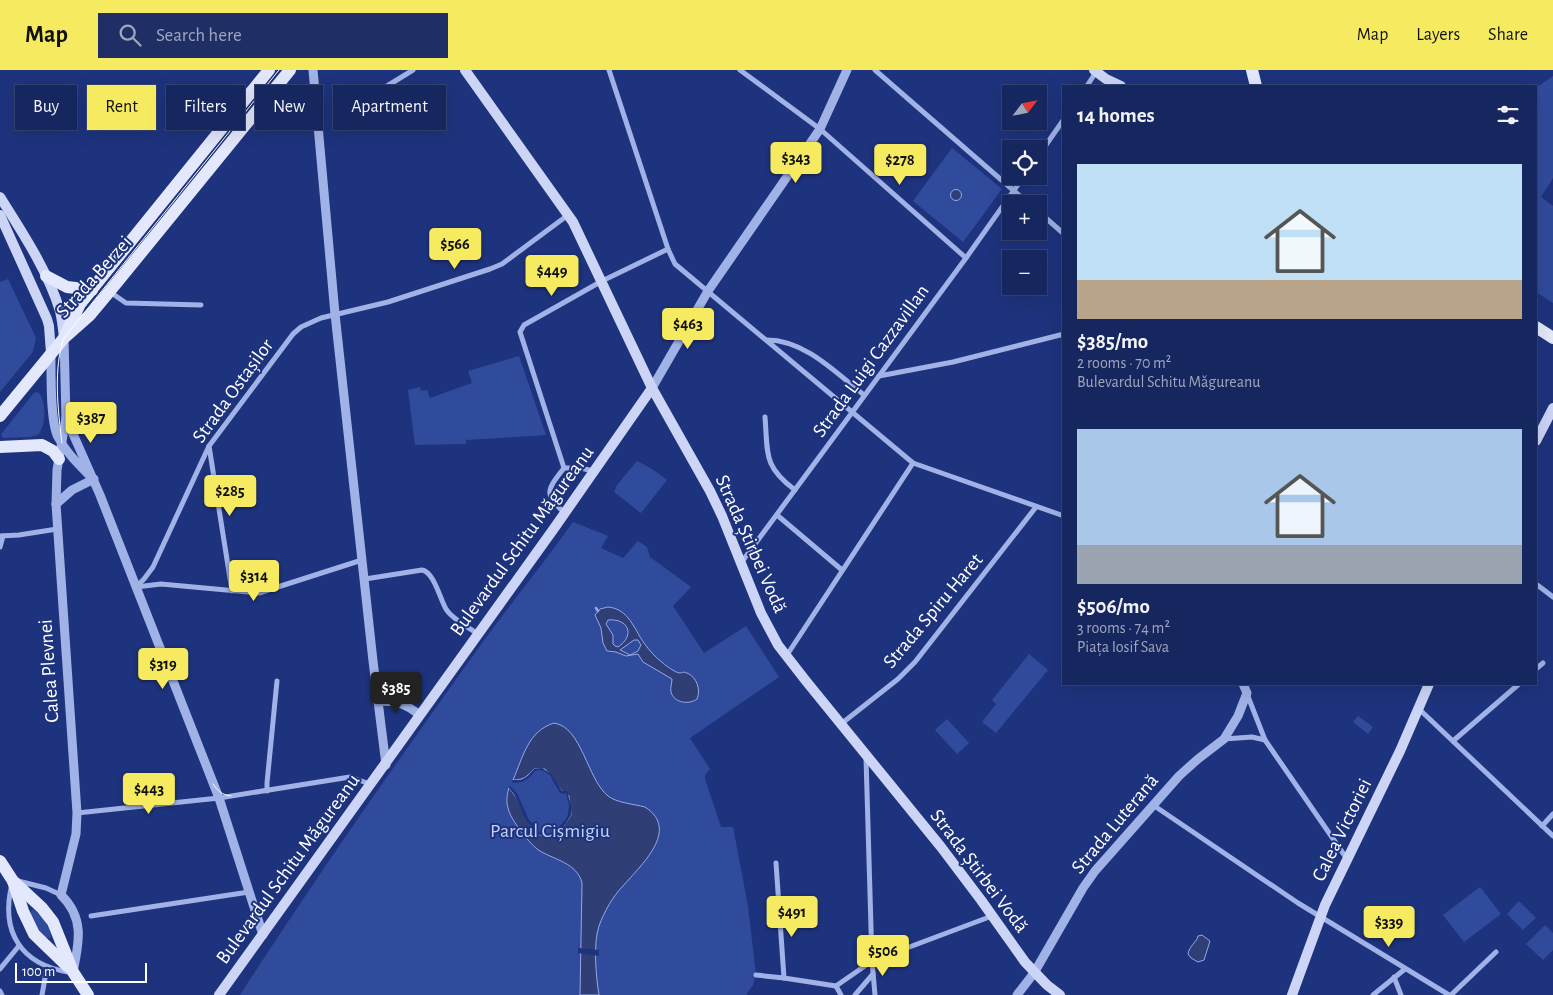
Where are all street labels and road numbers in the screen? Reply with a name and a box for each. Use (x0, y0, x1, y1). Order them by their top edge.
street label: Strada Berzei (52, 232, 136, 322)
street label: Strada Luigi Cazzavillan (809, 281, 933, 441)
street label: Strada Ostașilor (189, 335, 278, 447)
street label: Bulevardul Schitu Măgureanu (447, 442, 597, 640)
street label: Strada Știrbei Vodă (711, 472, 790, 616)
street label: Strada Spiru Haret (879, 549, 987, 672)
street label: Calea Plevnei (35, 619, 63, 723)
street label: Bulevardul Schitu Măgureanu (213, 770, 363, 968)
street label: Strada Luterană (1068, 771, 1162, 877)
street label: Calea Victoriei (1309, 776, 1375, 884)
street label: Strada Știrbei Vodă (925, 806, 1032, 937)

